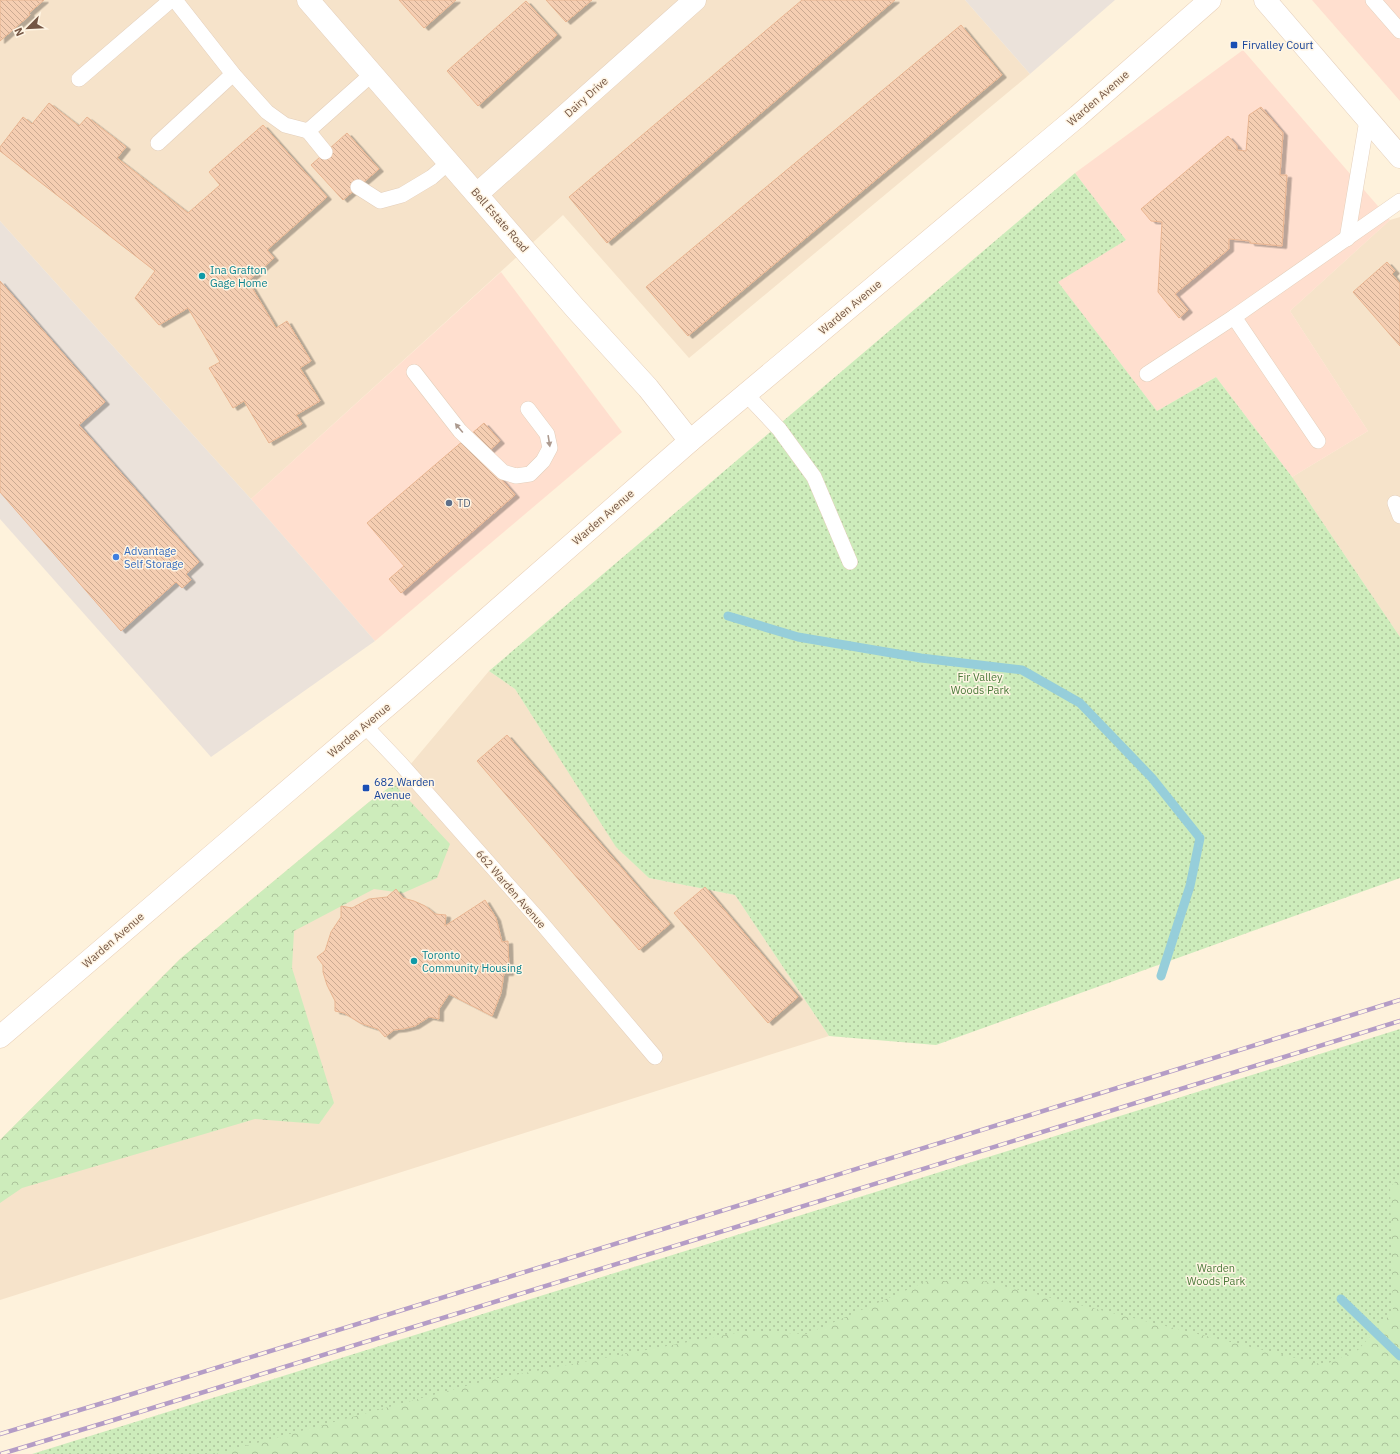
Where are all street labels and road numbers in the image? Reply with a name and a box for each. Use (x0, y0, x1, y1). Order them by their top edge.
street label: Warden Avenue (1064, 67, 1132, 129)
street label: Dairy Drive (561, 74, 611, 120)
street label: Bell Estate Road (468, 185, 532, 255)
street label: Warden Avenue (816, 277, 884, 337)
street label: Warden Avenue (569, 486, 637, 548)
street label: Warden Avenue (325, 700, 393, 760)
street label: 662 Warden Avenue (473, 847, 549, 931)
street label: Warden Avenue (79, 909, 147, 971)

